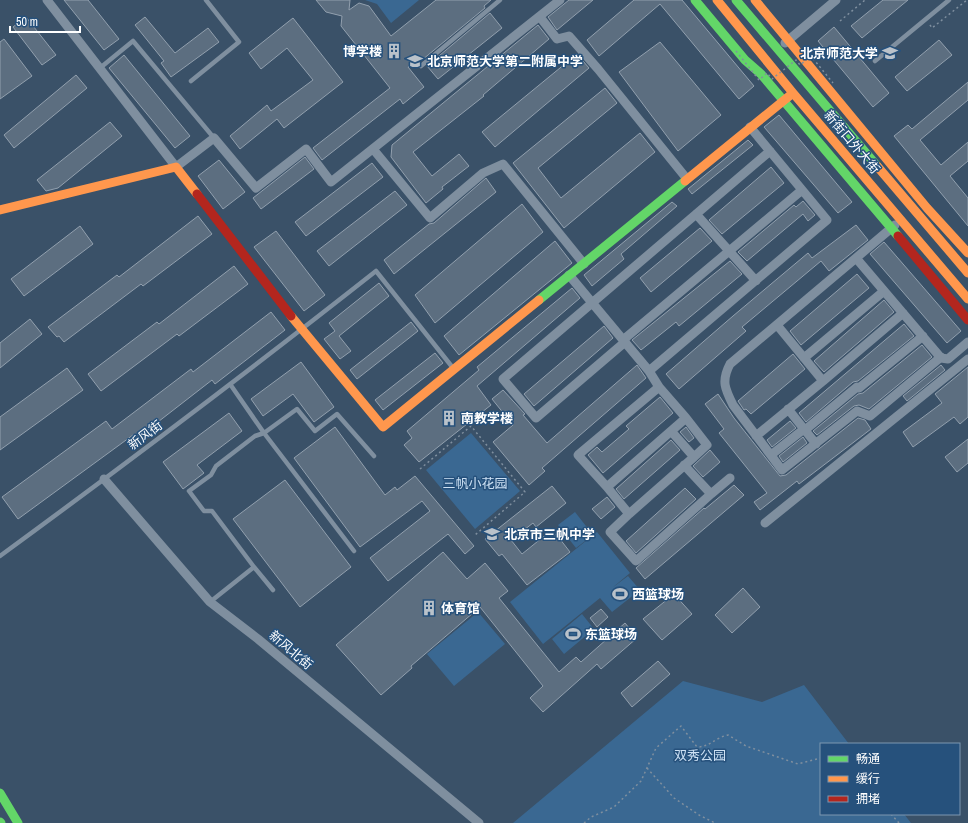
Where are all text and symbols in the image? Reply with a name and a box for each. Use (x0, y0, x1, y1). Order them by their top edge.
scale bar (10, 8, 80, 34)
text: 50 m (16, 14, 38, 30)
building icon: 博学楼 (385, 42, 403, 60)
place label: 博学楼 (343, 43, 382, 60)
school or university icon: 北京师范大学 (881, 44, 899, 62)
place label: 北京师范大学 (800, 45, 878, 62)
school or university icon: 北京师范大学第二附属中学 (406, 52, 424, 70)
place label: 北京师范大学第二附属中学 (427, 53, 583, 70)
street label: 新街口外大街 (820, 107, 884, 177)
building icon: 南教学楼 (440, 409, 458, 427)
place label: 南教学楼 (461, 410, 513, 427)
street label: 新风街 (124, 416, 166, 454)
park label: 三帆小花园 (442, 475, 508, 492)
school or university icon: 北京市三帆中学 (483, 525, 501, 543)
place label: 北京市三帆中学 (504, 526, 595, 543)
sports icon: 西篮球场 (611, 585, 629, 603)
place label: 西篮球场 (632, 586, 684, 603)
building icon: 体育馆 (420, 599, 438, 617)
place label: 体育馆 (441, 600, 480, 617)
sports icon: 东篮球场 (564, 625, 582, 643)
place label: 东篮球场 (585, 626, 637, 643)
street label: 新风北街 (266, 627, 316, 673)
legend (820, 743, 960, 815)
park label: 双秀公园 (674, 747, 726, 764)
text: 畅通 (856, 751, 880, 767)
text: 缓行 (856, 771, 880, 787)
text: 拥堵 (856, 791, 880, 807)

